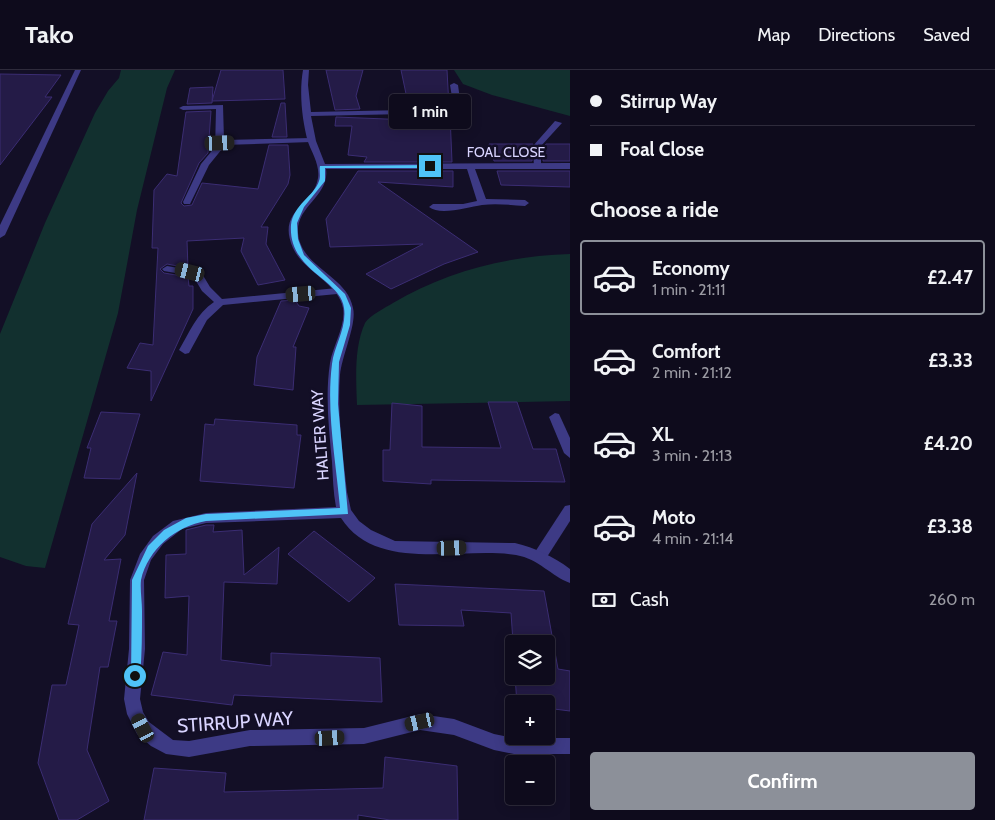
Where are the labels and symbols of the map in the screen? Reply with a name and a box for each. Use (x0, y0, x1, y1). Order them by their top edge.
callout: 1 min (389, 93, 471, 128)
car (204, 135, 235, 151)
street label: FOAL CLOSE (467, 143, 546, 161)
route end (419, 155, 441, 177)
car (173, 261, 206, 283)
car (285, 285, 316, 303)
street label: HALTER WAY (307, 388, 333, 481)
car (436, 540, 467, 556)
route start (124, 665, 146, 687)
street label: STIRRUP WAY (176, 706, 294, 738)
car (129, 711, 156, 745)
car (403, 711, 436, 733)
car (314, 730, 345, 746)

